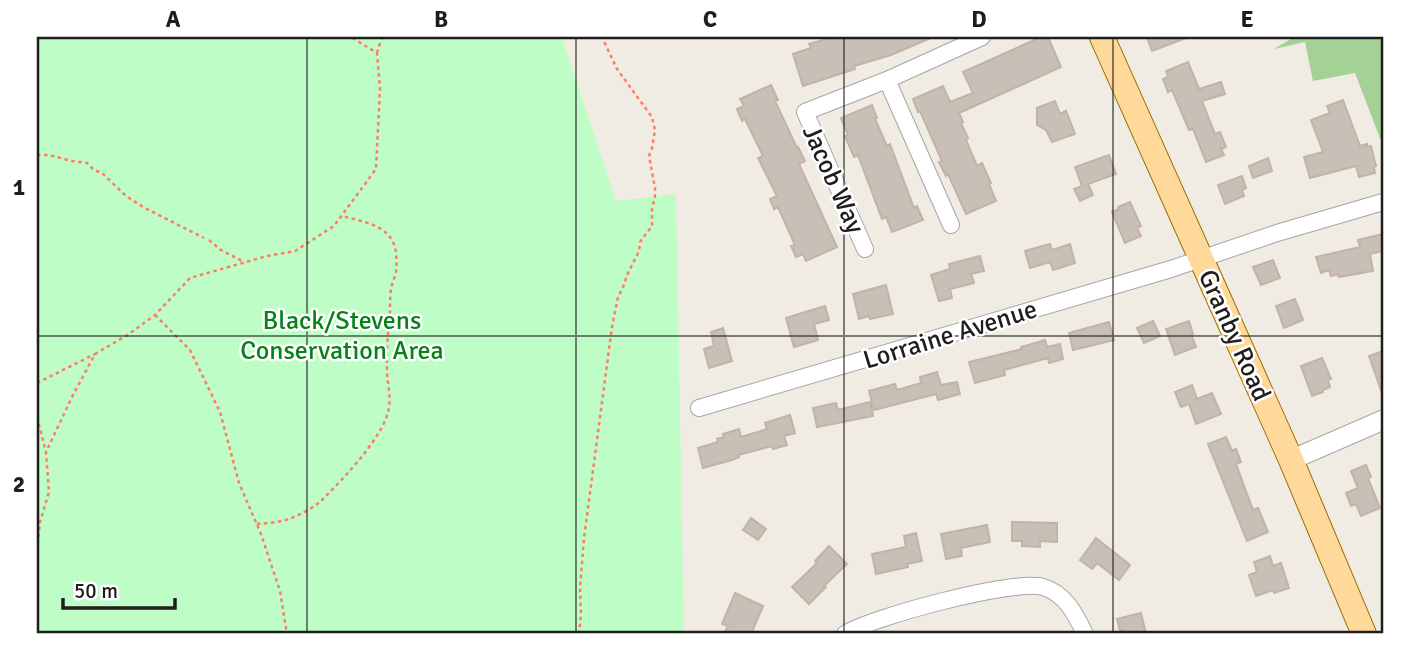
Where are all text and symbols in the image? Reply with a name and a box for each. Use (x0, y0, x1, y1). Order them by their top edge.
text: A (166, 5, 181, 34)
text: B (434, 5, 448, 34)
text: C (703, 5, 717, 34)
text: D (971, 5, 987, 34)
text: E (1240, 5, 1254, 34)
street label: Jacob Way (795, 120, 871, 239)
text: 1 (13, 173, 25, 202)
street label: Granby Road (1191, 265, 1277, 406)
street label: Lorraine Avenue (860, 293, 1041, 377)
park label: Black/Stevens Conservation Area (240, 305, 444, 367)
text: 2 (13, 470, 25, 499)
scale bar (63, 566, 175, 610)
text: 50 m (74, 578, 118, 604)

